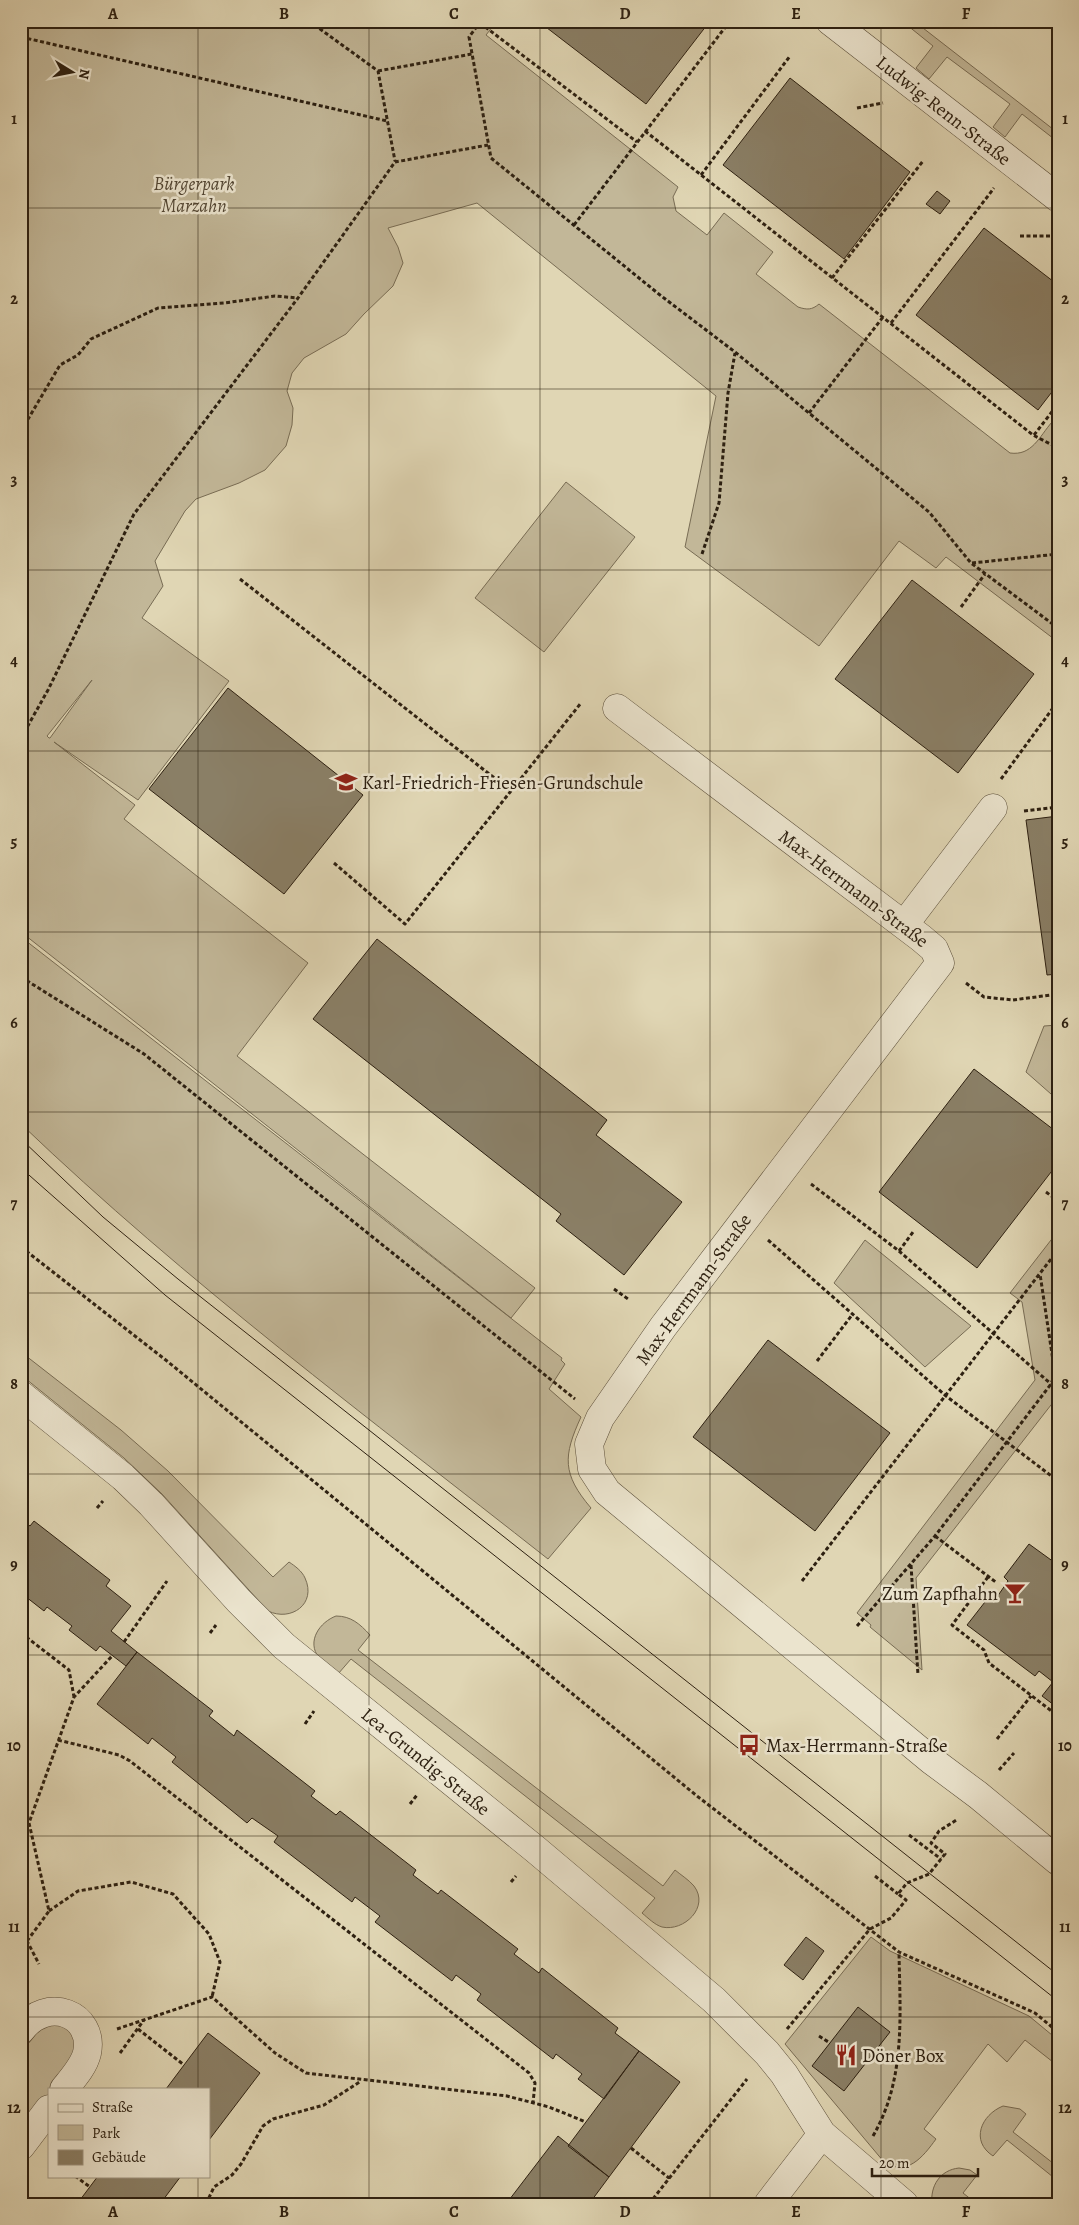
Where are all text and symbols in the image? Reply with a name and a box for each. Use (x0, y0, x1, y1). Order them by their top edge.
text: A (107, 3, 119, 25)
text: B (279, 3, 289, 25)
text: C (449, 3, 459, 25)
text: D (619, 3, 631, 25)
text: E (791, 3, 801, 25)
text: F (962, 3, 971, 25)
north arrow (48, 48, 98, 98)
street label: Ludwig-Renn-Straße (871, 50, 1016, 172)
text: N (74, 67, 95, 81)
text: 1 (11, 108, 17, 130)
text: 1 (1062, 108, 1068, 130)
park label: Bürgerpark Marzahn (153, 171, 235, 219)
text: 2 (10, 288, 18, 310)
text: 2 (1061, 288, 1069, 310)
text: 3 (11, 469, 18, 491)
text: 3 (1062, 469, 1069, 491)
text: 4 (10, 650, 18, 672)
text: 4 (1061, 650, 1069, 672)
school or university icon: Karl-Friedrich-Friesen-Grundschule (333, 769, 359, 795)
place label: Karl-Friedrich-Friesen-Grundschule (362, 770, 643, 796)
street label: Max-Herrmann-Straße (773, 824, 934, 954)
text: 5 (11, 831, 18, 853)
text: 5 (1062, 831, 1069, 853)
text: 6 (10, 1012, 18, 1034)
text: 6 (1061, 1012, 1069, 1034)
text: 7 (11, 1193, 18, 1215)
text: 7 (1062, 1193, 1069, 1215)
street label: Max-Herrmann-Straße (630, 1208, 758, 1371)
text: 8 (10, 1373, 18, 1395)
text: 8 (1061, 1373, 1069, 1395)
text: 9 (10, 1554, 18, 1576)
text: 9 (1061, 1554, 1069, 1576)
bar icon: Zum Zapfhahn (1002, 1580, 1028, 1606)
place label: Zum Zapfhahn (882, 1581, 998, 1607)
street label: Lea-Grundig-Straße (355, 1702, 495, 1822)
bus stop icon: Max-Herrmann-Straße (736, 1732, 762, 1758)
place label: Max-Herrmann-Straße (766, 1733, 948, 1759)
text: 10 (7, 1735, 21, 1757)
text: 10 (1058, 1735, 1072, 1757)
text: 11 (8, 1916, 20, 1938)
text: 11 (1059, 1916, 1071, 1938)
restaurant icon: Döner Box (833, 2042, 859, 2068)
place label: Döner Box (862, 2043, 944, 2069)
legend (48, 2088, 210, 2178)
text: 12 (7, 2097, 21, 2119)
text: Straße (92, 2097, 133, 2117)
text: 12 (1058, 2097, 1072, 2119)
text: Park (92, 2123, 121, 2143)
scale bar (872, 2145, 978, 2177)
text: Gebäude (92, 2147, 146, 2167)
text: 20 m (879, 2153, 910, 2173)
text: A (107, 2201, 119, 2223)
text: B (279, 2201, 289, 2223)
text: C (449, 2201, 459, 2223)
text: D (619, 2201, 631, 2223)
text: E (791, 2201, 801, 2223)
text: F (962, 2201, 971, 2223)

